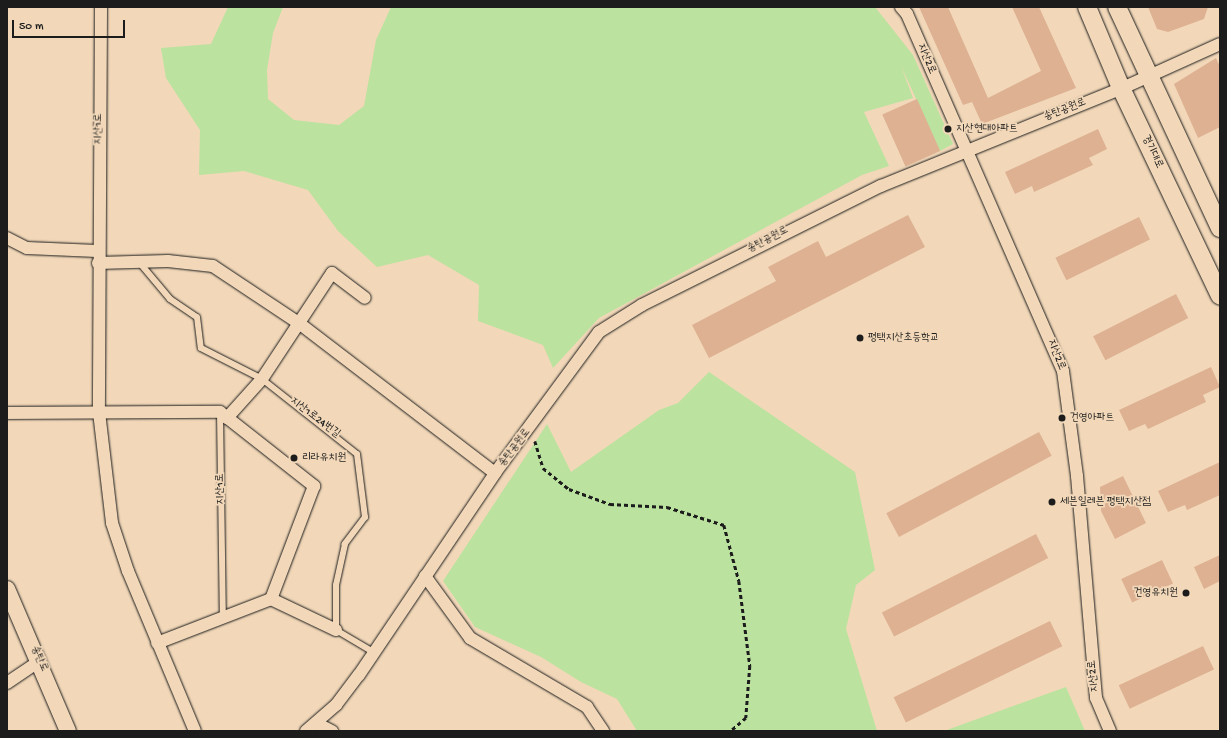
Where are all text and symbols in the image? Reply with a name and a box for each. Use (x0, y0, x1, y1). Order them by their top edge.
scale bar (14, 12, 127, 38)
text: 50 m (19, 20, 44, 34)
street label: 지산2로 (914, 42, 938, 76)
street label: 송탄공원로 (1042, 96, 1088, 124)
street label: 지산1로 (92, 113, 106, 145)
place label: 지산현대아파트 (956, 122, 1018, 136)
marker: 지산현대아파트 (943, 124, 953, 134)
street label: 경기대로 (1139, 133, 1165, 171)
street label: 송탄공원로 (745, 224, 791, 256)
place label: 평택지산초등학교 (868, 331, 939, 345)
marker: 평택지산초등학교 (855, 333, 865, 343)
street label: 지산2로 (1044, 338, 1068, 372)
street label: 지산1로24번길 (287, 395, 343, 441)
place label: 건영아파트 (1070, 411, 1114, 425)
marker: 건영아파트 (1057, 413, 1067, 423)
street label: 송탄공원로 (496, 426, 534, 470)
place label: 리라유치원 (302, 451, 346, 465)
marker: 리라유치원 (289, 453, 299, 463)
street label: 지산1로 (214, 473, 228, 505)
place label: 세븐일레븐 평택지산점 (1060, 495, 1151, 509)
marker: 세븐일레븐 평택지산점 (1047, 497, 1057, 507)
place label: 건영유치원 (1134, 586, 1178, 600)
marker: 건영유치원 (1181, 588, 1191, 598)
street label: 송탄로 (28, 644, 50, 674)
street label: 지산2로 (1086, 659, 1102, 693)

